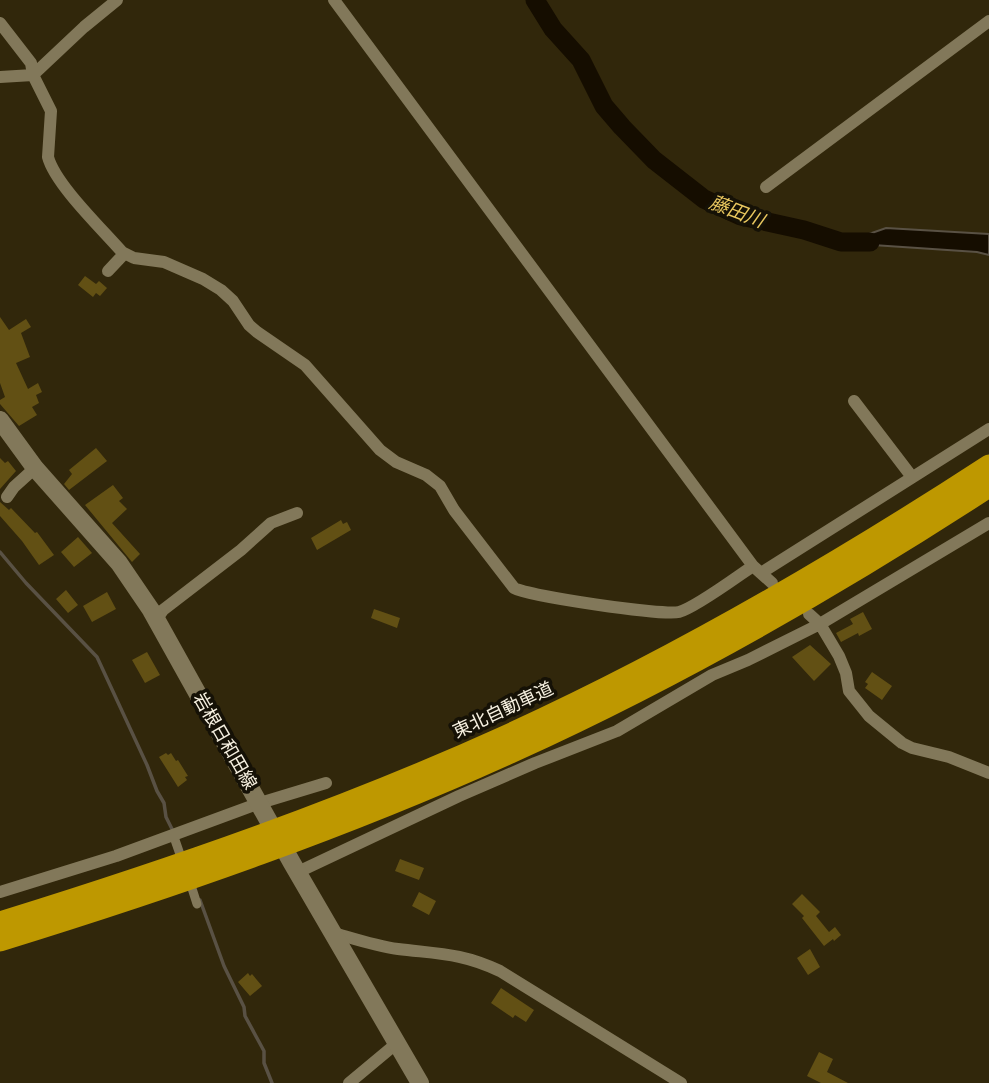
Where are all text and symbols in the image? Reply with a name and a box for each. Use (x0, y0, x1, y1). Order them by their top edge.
water label: 藤田川 (705, 189, 770, 235)
street label: 東北自動車道 (449, 675, 557, 744)
street label: 岩根日和田線 (188, 688, 263, 794)

